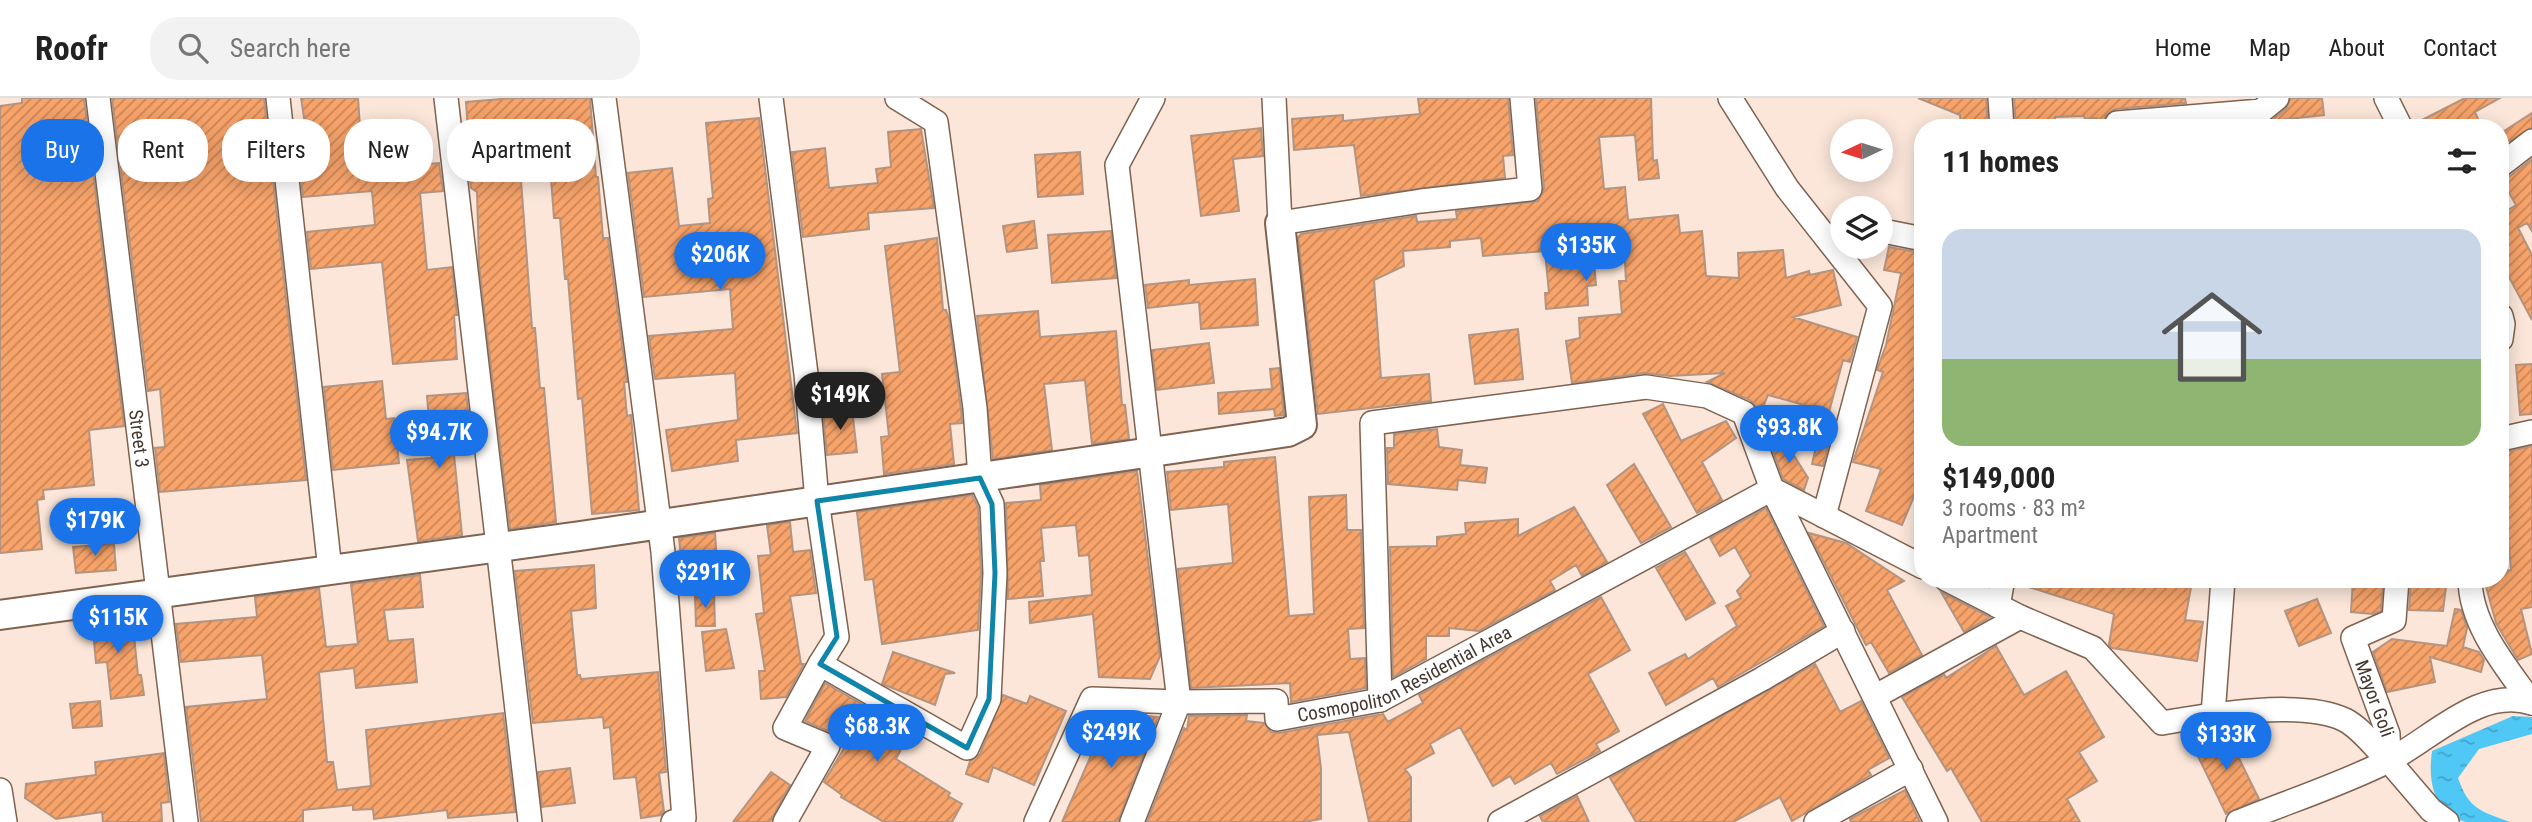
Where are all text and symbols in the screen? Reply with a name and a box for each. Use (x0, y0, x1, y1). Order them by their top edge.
search box (150, 17, 640, 80)
text: Roofr (35, 29, 108, 68)
icon: search (174, 29, 212, 67)
text: Search here (230, 33, 351, 63)
text: Home (2155, 34, 2211, 62)
text: Map (2249, 34, 2291, 62)
text: About (2329, 34, 2385, 62)
text: Contact (2423, 34, 2497, 62)
chip: Buy (21, 119, 104, 182)
chip: Rent (118, 119, 208, 182)
chip: Filters (222, 119, 330, 182)
chip: New (344, 119, 433, 182)
chip: Apartment (447, 119, 596, 182)
north arrow (1830, 119, 1894, 182)
map controls (1830, 119, 1893, 259)
icon: filters (2443, 142, 2481, 180)
text: 11 homes (1942, 144, 2059, 179)
button: layers (1830, 196, 1893, 259)
pin: $135K (1537, 223, 1635, 283)
pin: $206K (671, 232, 769, 292)
text: $135K (1556, 232, 1616, 259)
text: $206K (690, 241, 750, 268)
icon: home (2149, 274, 2275, 400)
pin: $149K (791, 372, 889, 432)
text: $149K (810, 381, 870, 408)
pin: $93.8K (1732, 406, 1846, 465)
street label: Street 3 (124, 408, 154, 469)
pin: $94.7K (382, 410, 496, 470)
text: $93.8K (1756, 414, 1822, 441)
text: $94.7K (406, 419, 472, 446)
text: $149,000 (1942, 460, 2055, 495)
text: 3 rooms · 83 m² (1942, 495, 2085, 522)
pin: $179K (46, 498, 144, 558)
text: $179K (65, 507, 125, 534)
text: Apartment (1942, 522, 2038, 549)
pin: $291K (656, 550, 754, 610)
text: $291K (675, 559, 735, 586)
pin: $115K (69, 596, 167, 655)
text: $115K (88, 604, 148, 631)
street label: Cosmopoliton Residential Area (1295, 621, 1515, 727)
street label: Mayor Goli (2350, 657, 2399, 740)
pin: $68.3K (820, 704, 934, 764)
pin: $249K (1062, 710, 1160, 770)
pin: $133K (2177, 712, 2275, 772)
text: $68.3K (844, 713, 910, 740)
text: $249K (1081, 719, 1141, 746)
text: $133K (2196, 721, 2256, 748)

